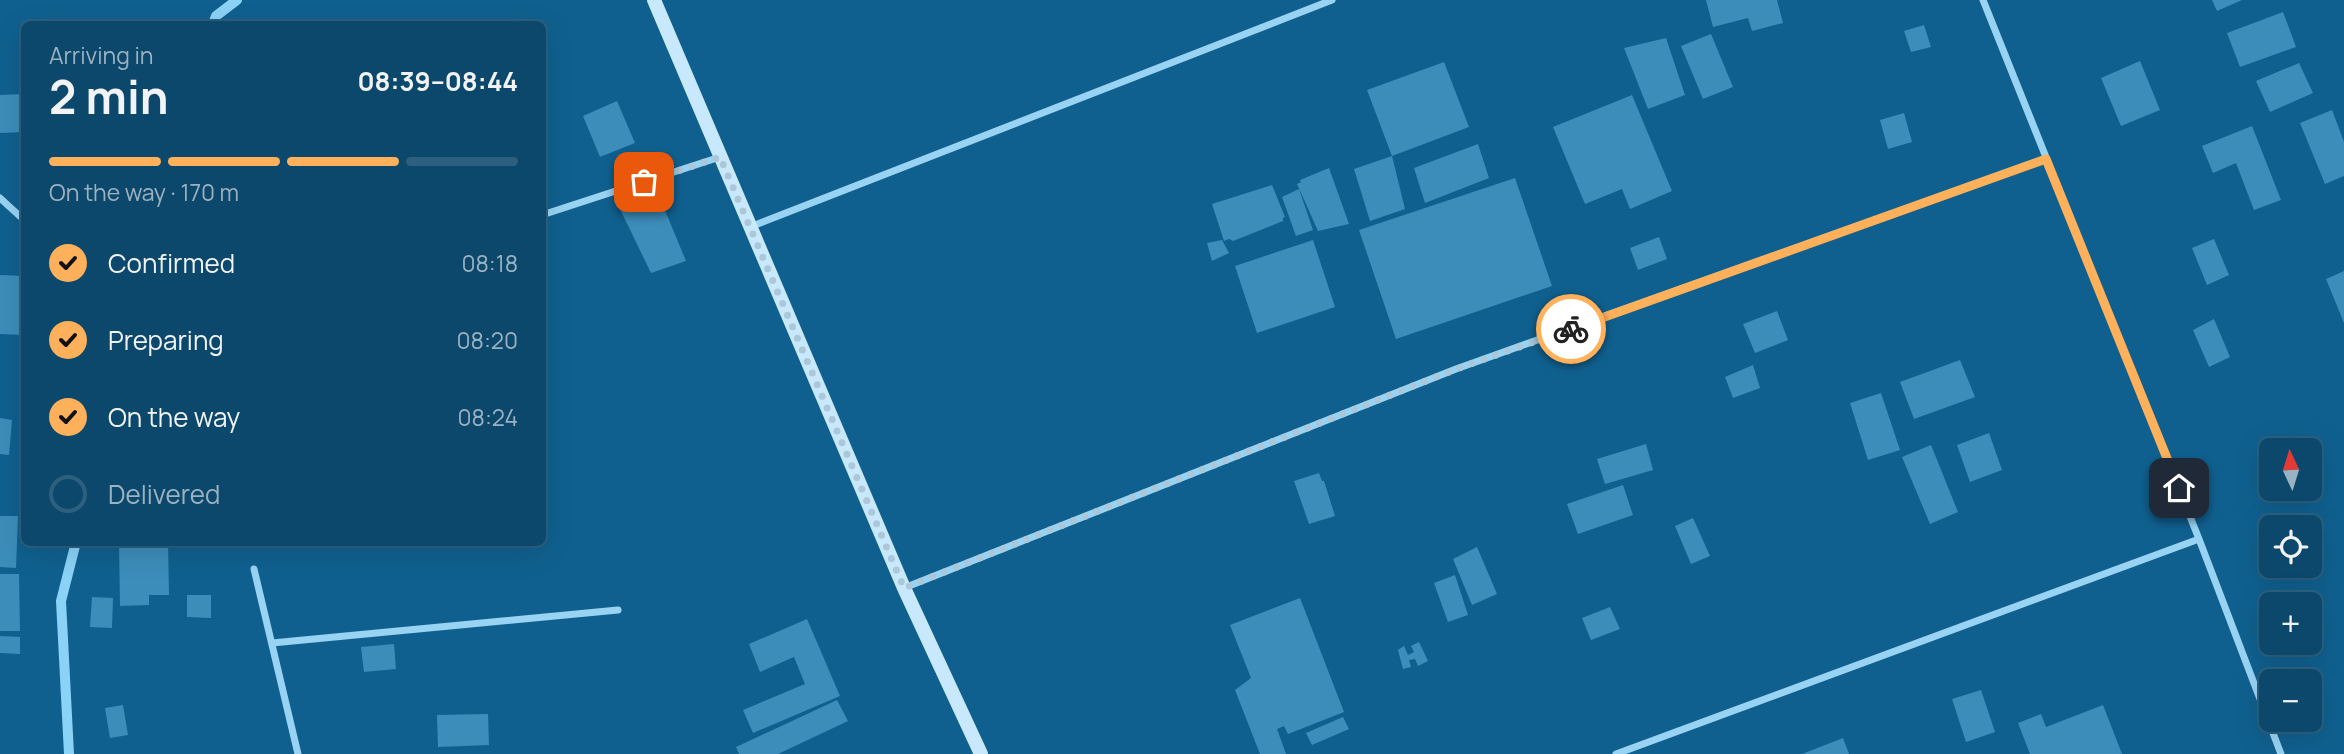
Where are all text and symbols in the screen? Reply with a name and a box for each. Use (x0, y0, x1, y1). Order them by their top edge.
text: Arriving in (49, 39, 154, 71)
text: 08:39–08:44 (357, 63, 518, 99)
text: 2 min (49, 65, 169, 128)
pin (614, 152, 674, 212)
icon: bag (625, 163, 663, 201)
text: On the way · 170 m (49, 176, 239, 208)
icon: check (49, 244, 87, 282)
text: Confirmed (108, 245, 235, 281)
text: 08:18 (461, 247, 518, 279)
courier (1536, 294, 1606, 364)
icon: bike (1552, 310, 1590, 348)
icon: check (49, 321, 87, 359)
text: Preparing (108, 322, 224, 358)
text: 08:20 (457, 324, 518, 356)
icon: check (49, 398, 87, 436)
text: On the way (108, 399, 240, 435)
text: 08:24 (458, 401, 518, 433)
north arrow (2259, 438, 2322, 500)
map controls (2259, 438, 2322, 732)
pin (2149, 458, 2209, 518)
icon: home (2160, 469, 2198, 507)
text: Delivered (108, 476, 220, 512)
button: locate (2259, 515, 2322, 578)
button: + (2259, 592, 2322, 655)
button: − (2259, 669, 2322, 732)

